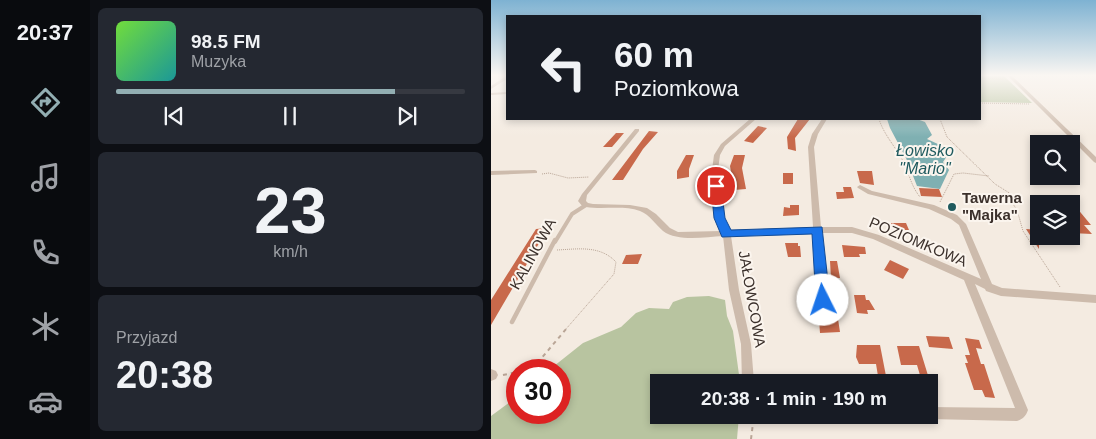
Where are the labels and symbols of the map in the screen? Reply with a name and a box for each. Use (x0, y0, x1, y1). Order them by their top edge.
water label: Łowisko "Mario" (896, 142, 954, 177)
pin (695, 165, 737, 207)
place label: Tawerna "Majka" (962, 189, 1022, 223)
marker: Tawerna "Majka" (946, 201, 958, 213)
street label: POZIOMKOWA (867, 213, 970, 270)
street label: KALINOWA (506, 215, 559, 292)
street label: JAŁOWCOWA (736, 249, 769, 349)
position arrow (796, 273, 848, 325)
speed limit sign: 30 (506, 359, 571, 424)

